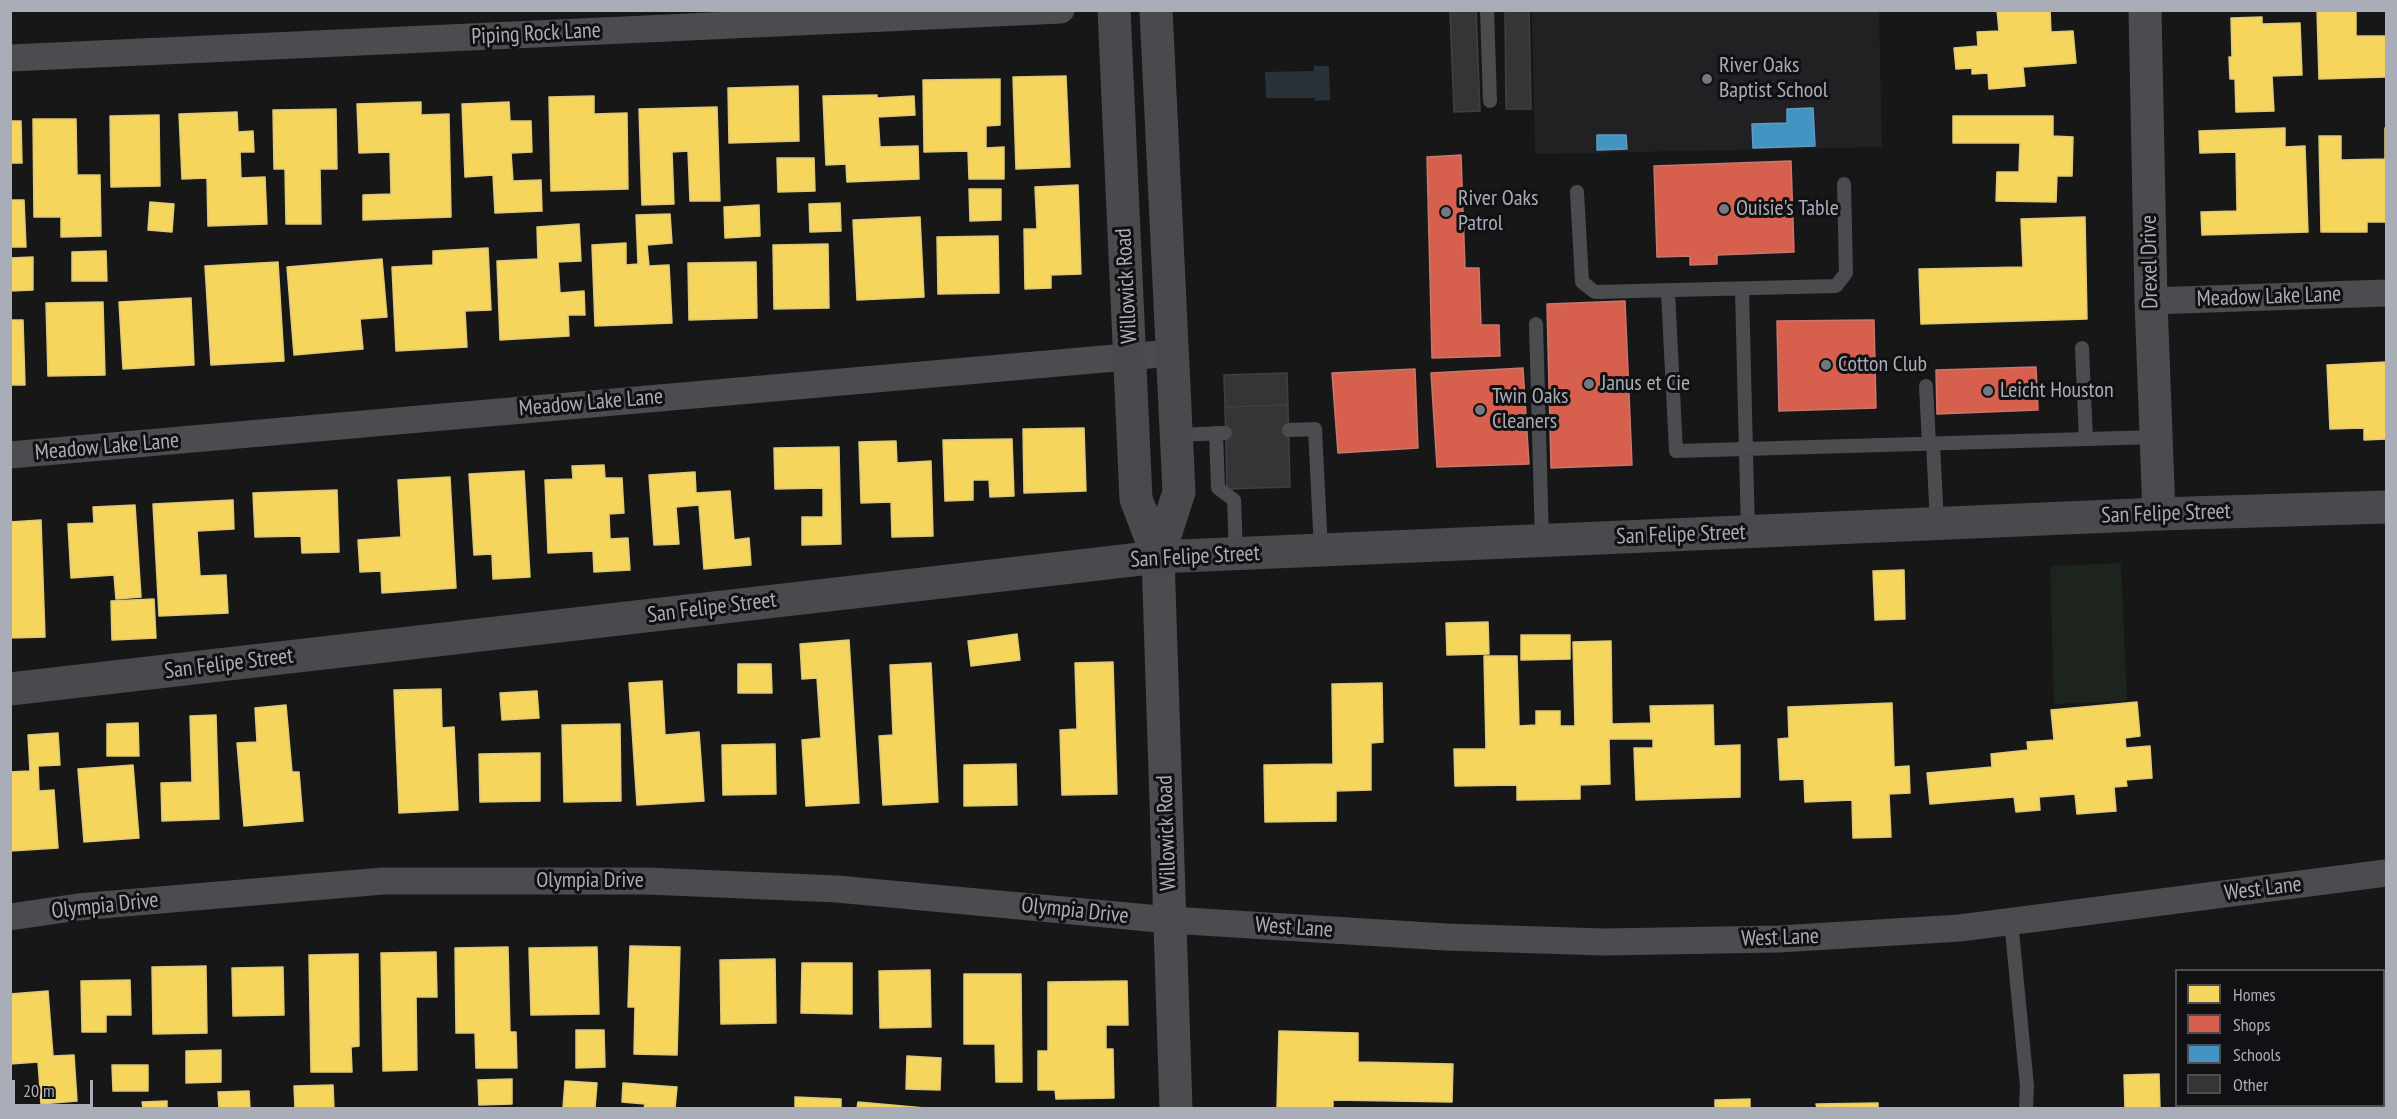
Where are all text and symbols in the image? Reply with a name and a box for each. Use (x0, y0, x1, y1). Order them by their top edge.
street label: Piping Rock Lane (471, 17, 601, 51)
place label: River Oaks Baptist School (1719, 53, 1828, 104)
marker: River Oaks Baptist School (1700, 72, 1714, 86)
place label: River Oaks Patrol (1458, 186, 1538, 237)
place label: Ouisie's Table (1736, 196, 1839, 222)
marker: Ouisie's Table (1717, 202, 1731, 216)
marker: River Oaks Patrol (1439, 205, 1453, 219)
street label: Drexel Drive (2136, 215, 2164, 309)
street label: Willowick Road (1111, 228, 1143, 344)
street label: Meadow Lake Lane (2196, 281, 2342, 313)
place label: Cotton Club (1838, 352, 1927, 378)
marker: Cotton Club (1819, 358, 1833, 372)
place label: Janus et Cie (1601, 371, 1690, 397)
marker: Janus et Cie (1582, 377, 1596, 391)
place label: Leicht Houston (2000, 378, 2114, 404)
street label: Meadow Lake Lane (518, 384, 664, 422)
place label: Twin Oaks Cleaners (1492, 384, 1568, 436)
marker: Leicht Houston (1981, 384, 1995, 398)
marker: Twin Oaks Cleaners (1473, 403, 1487, 417)
street label: Meadow Lake Lane (34, 428, 180, 466)
street label: San Felipe Street (2101, 499, 2231, 529)
street label: San Felipe Street (1616, 520, 1746, 550)
street label: San Felipe Street (1130, 540, 1260, 574)
street label: San Felipe Street (646, 587, 778, 629)
street label: San Felipe Street (163, 643, 295, 685)
street label: Willowick Road (1152, 775, 1182, 891)
street label: Olympia Drive (536, 868, 644, 894)
street label: West Lane (2223, 871, 2303, 907)
street label: Olympia Drive (50, 887, 160, 925)
street label: Olympia Drive (1020, 892, 1130, 930)
street label: West Lane (1254, 912, 1334, 944)
street label: West Lane (1741, 923, 1819, 953)
legend (2175, 969, 2385, 1107)
text: Homes (2233, 983, 2276, 1006)
text: Shops (2233, 1013, 2270, 1036)
text: Schools (2233, 1043, 2281, 1066)
scale bar (15, 1068, 96, 1106)
text: Other (2233, 1073, 2268, 1096)
text: 20 m (23, 1079, 55, 1102)

